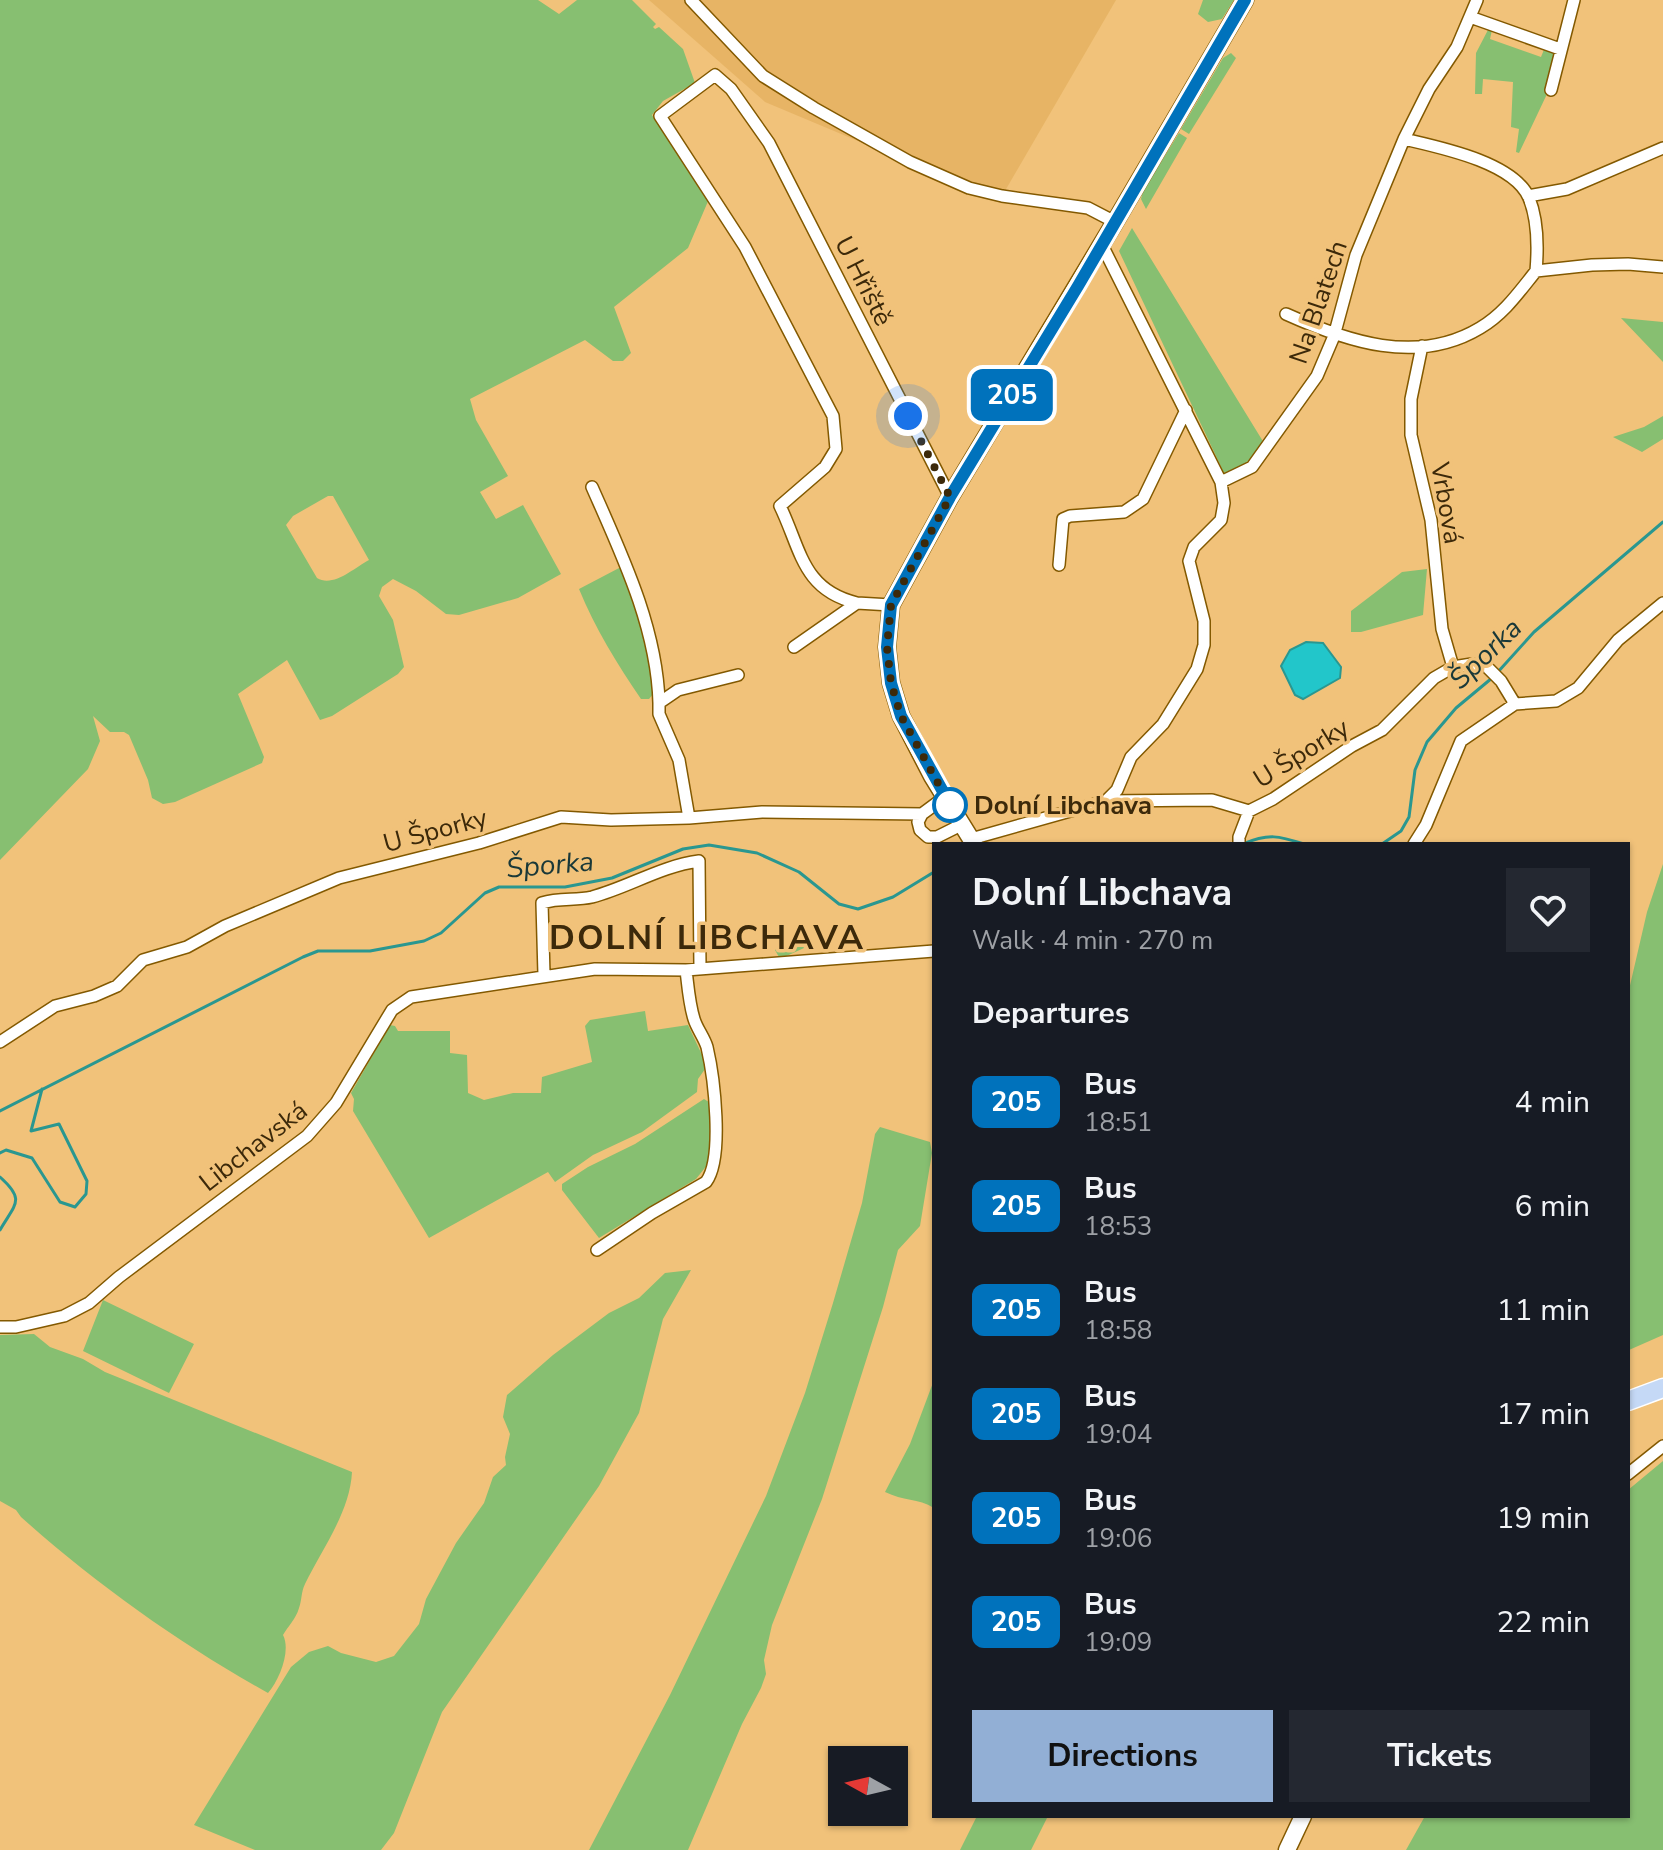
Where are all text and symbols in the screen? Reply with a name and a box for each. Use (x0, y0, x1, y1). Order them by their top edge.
street label: U Hřiště (826, 231, 901, 332)
street label: Na Blatech (1281, 236, 1356, 369)
line badge: 205 (966, 369, 1058, 421)
text: 205 (987, 376, 1037, 414)
your location (888, 396, 928, 436)
street label: Vrbová (1422, 459, 1471, 547)
water label: Šporka (1441, 610, 1530, 698)
street label: U Šporky (1247, 710, 1356, 796)
marker: Dolní Libchava (933, 788, 967, 822)
place label: Dolní Libchava (974, 788, 1152, 823)
street label: U Šporky (379, 800, 492, 861)
water label: Šporka (505, 842, 595, 888)
text: Dolní Libchava (972, 867, 1232, 918)
button: heart (1506, 868, 1590, 952)
district label: DOLNÍ LIBCHAVA (549, 915, 865, 961)
text: Walk · 4 min · 270 m (972, 923, 1213, 958)
text: Departures (972, 993, 1129, 1034)
text: Bus (1084, 1064, 1137, 1105)
text: 4 min (1515, 1082, 1590, 1123)
text: 205 (991, 1083, 1041, 1121)
street label: Libchavská (192, 1093, 315, 1200)
text: 18:51 (1084, 1105, 1152, 1140)
text: Bus (1084, 1168, 1137, 1209)
text: 6 min (1515, 1186, 1590, 1227)
text: 205 (991, 1187, 1041, 1225)
text: 18:53 (1084, 1209, 1152, 1244)
text: Bus (1084, 1272, 1137, 1313)
text: 11 min (1497, 1290, 1590, 1331)
text: 205 (991, 1291, 1041, 1329)
text: 18:58 (1084, 1313, 1152, 1348)
text: Bus (1084, 1376, 1137, 1417)
text: 17 min (1497, 1394, 1590, 1435)
text: 205 (991, 1395, 1041, 1433)
text: 19:04 (1084, 1417, 1152, 1452)
text: Bus (1084, 1480, 1137, 1521)
text: 19 min (1497, 1498, 1590, 1539)
text: 205 (991, 1499, 1041, 1537)
text: 19:06 (1084, 1521, 1152, 1556)
text: Bus (1084, 1584, 1137, 1625)
text: 22 min (1497, 1602, 1590, 1643)
text: 205 (991, 1603, 1041, 1641)
text: 19:09 (1084, 1625, 1152, 1660)
button: Directions (972, 1710, 1273, 1802)
button: Tickets (1289, 1710, 1590, 1802)
north arrow (828, 1746, 908, 1826)
map controls (828, 1746, 908, 1826)

